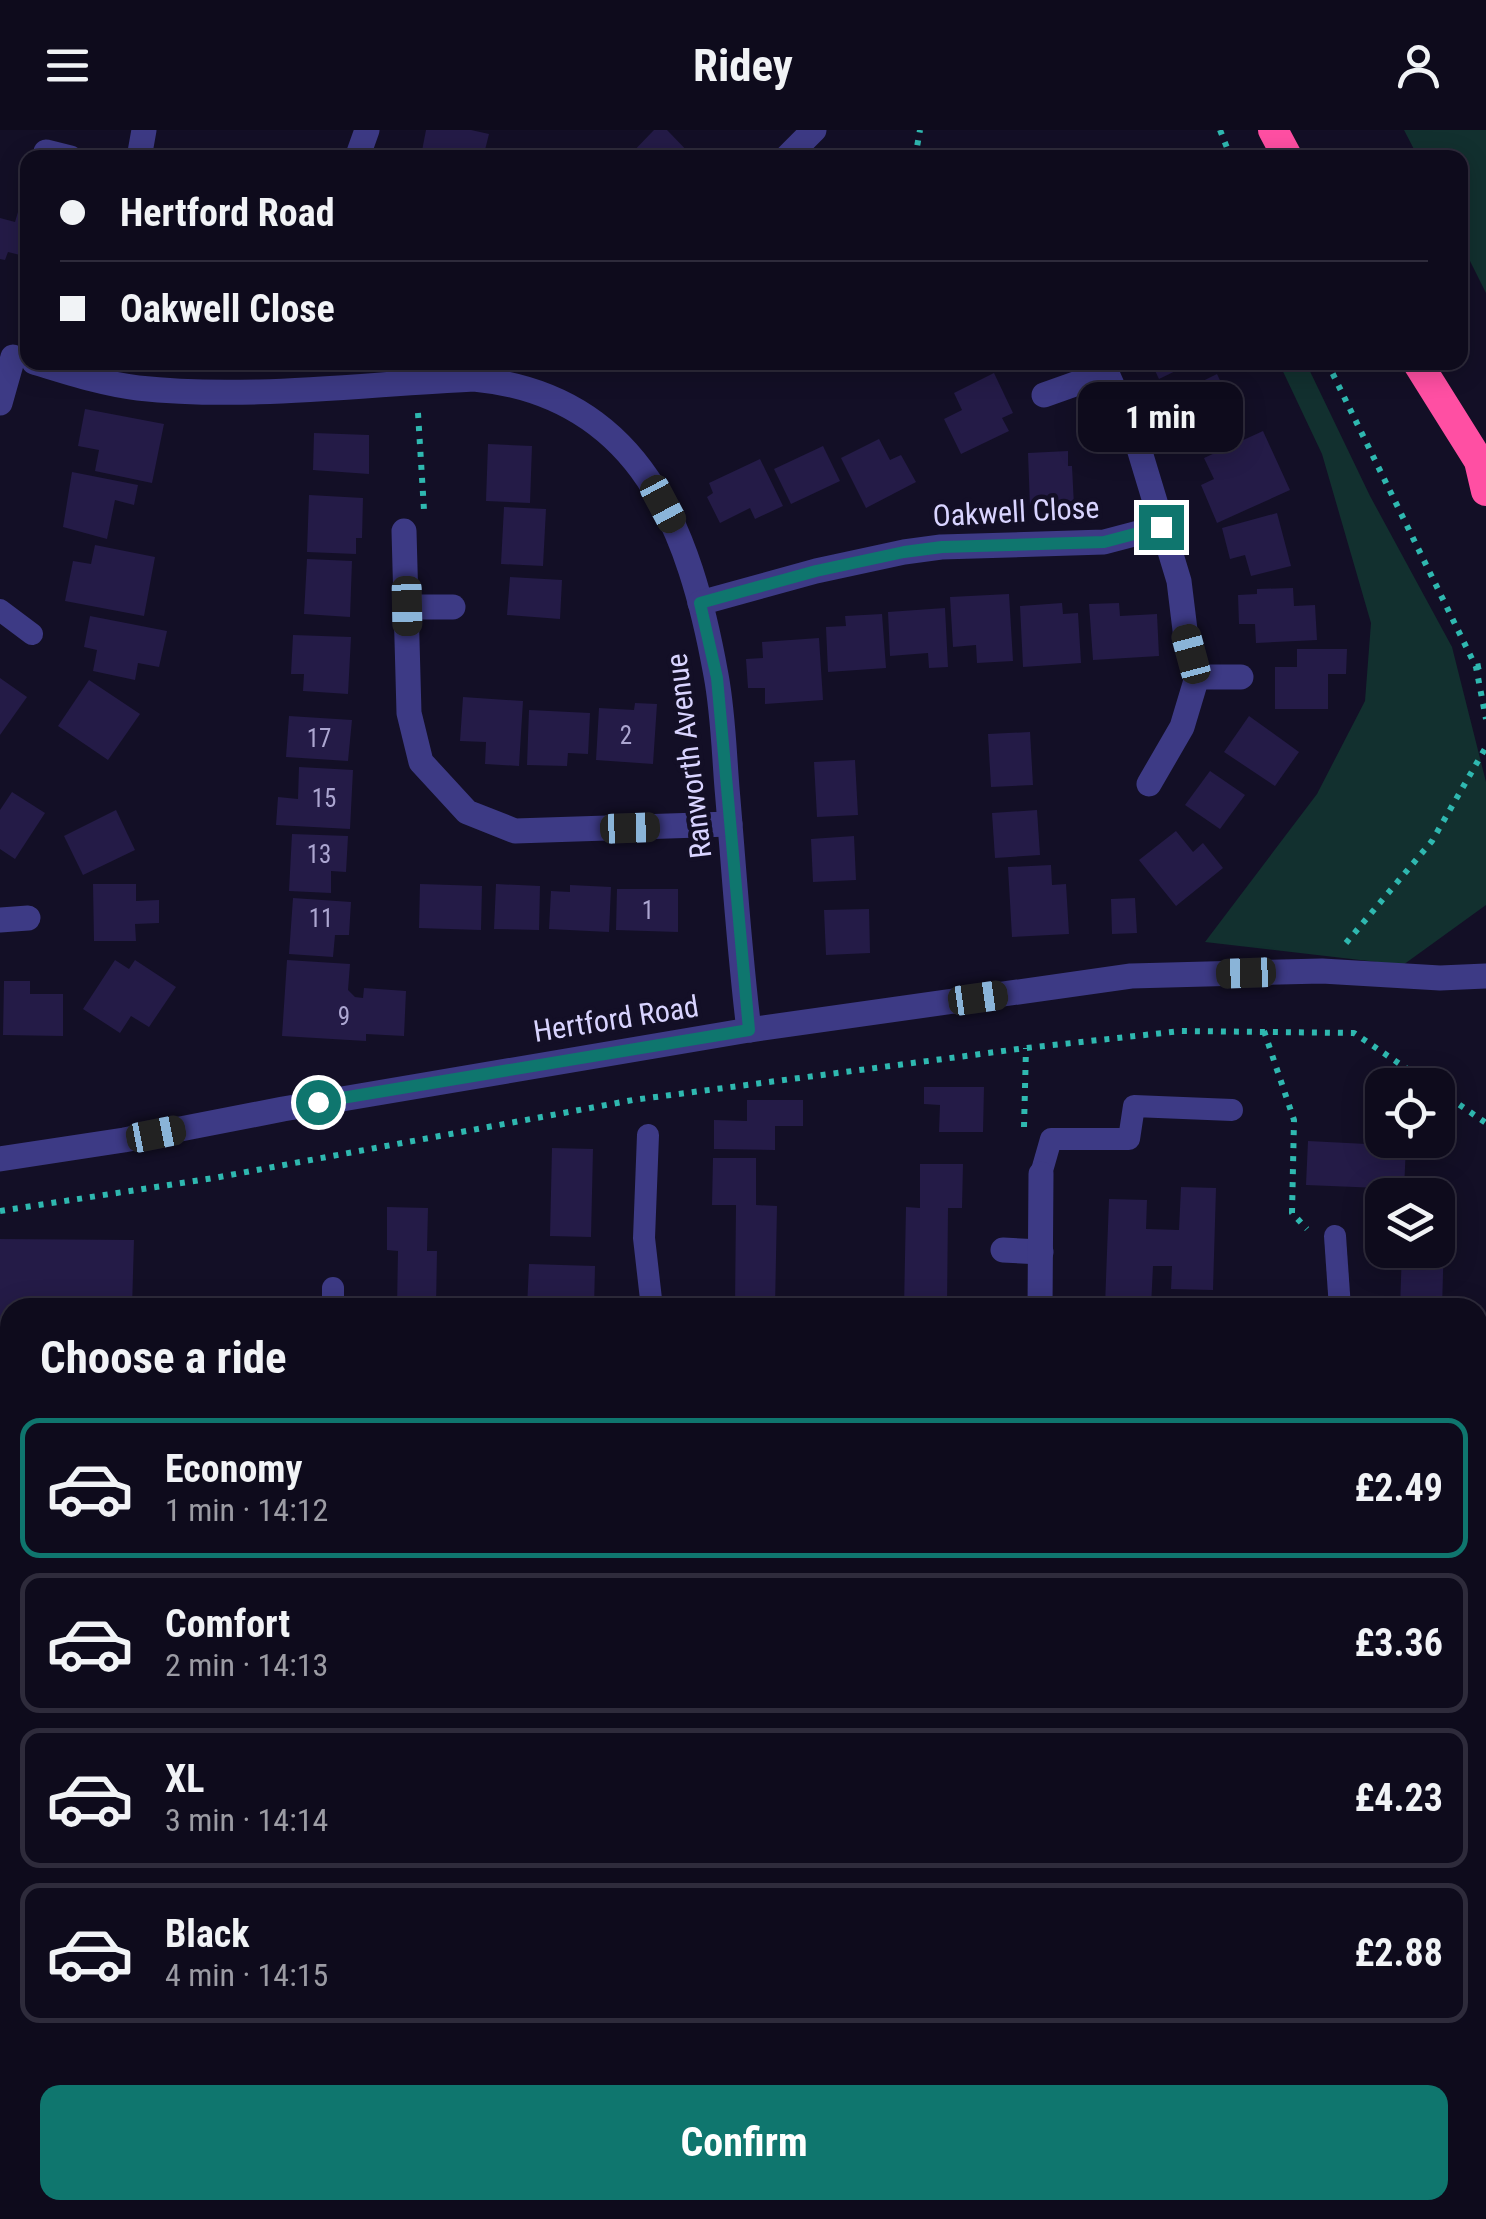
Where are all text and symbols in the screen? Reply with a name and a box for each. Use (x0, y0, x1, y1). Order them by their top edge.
icon: menu (40, 38, 95, 93)
icon: person (1391, 38, 1446, 93)
text: Ridey (693, 39, 793, 92)
text: Hertford Road (120, 191, 335, 235)
text: Oakwell Close (120, 287, 335, 331)
callout: 1 min (1078, 382, 1244, 452)
text: 1 min (1125, 398, 1196, 436)
car (636, 470, 690, 538)
street label: Oakwell Close (932, 490, 1100, 533)
route end (1139, 505, 1184, 550)
car (391, 576, 423, 636)
car (1169, 621, 1213, 687)
street label: Ranworth Avenue (659, 652, 718, 860)
house number: 2 (620, 721, 632, 750)
house number: 17 (307, 724, 331, 753)
house number: 15 (312, 784, 336, 813)
car (599, 812, 661, 844)
house number: 13 (307, 840, 331, 869)
house number: 1 (642, 896, 654, 925)
house number: 11 (309, 904, 333, 933)
car (1215, 957, 1277, 989)
car (946, 979, 1010, 1017)
street label: Hertford Road (531, 988, 701, 1049)
house number: 9 (338, 1002, 350, 1031)
map controls (1365, 1068, 1455, 1268)
button: locate (1365, 1068, 1455, 1158)
route start (296, 1080, 341, 1125)
car (124, 1114, 188, 1154)
button: layers (1365, 1178, 1455, 1268)
text: Choose a ride (40, 1331, 287, 1384)
icon: car (45, 1443, 135, 1533)
text: Economy (165, 1447, 302, 1491)
text: £2.49 (1354, 1466, 1443, 1510)
text: 1 min · 14:12 (165, 1491, 328, 1529)
icon: car (45, 1598, 135, 1688)
text: Comfort (165, 1602, 290, 1646)
text: £3.36 (1354, 1621, 1443, 1665)
text: 2 min · 14:13 (165, 1646, 328, 1684)
icon: car (45, 1753, 135, 1843)
text: XL (165, 1757, 204, 1801)
text: £4.23 (1354, 1776, 1443, 1820)
text: 3 min · 14:14 (165, 1801, 328, 1839)
icon: car (45, 1908, 135, 1998)
text: Black (165, 1912, 249, 1956)
text: £2.88 (1354, 1931, 1443, 1975)
text: 4 min · 14:15 (165, 1956, 328, 1994)
button: Confirm (40, 2085, 1448, 2200)

